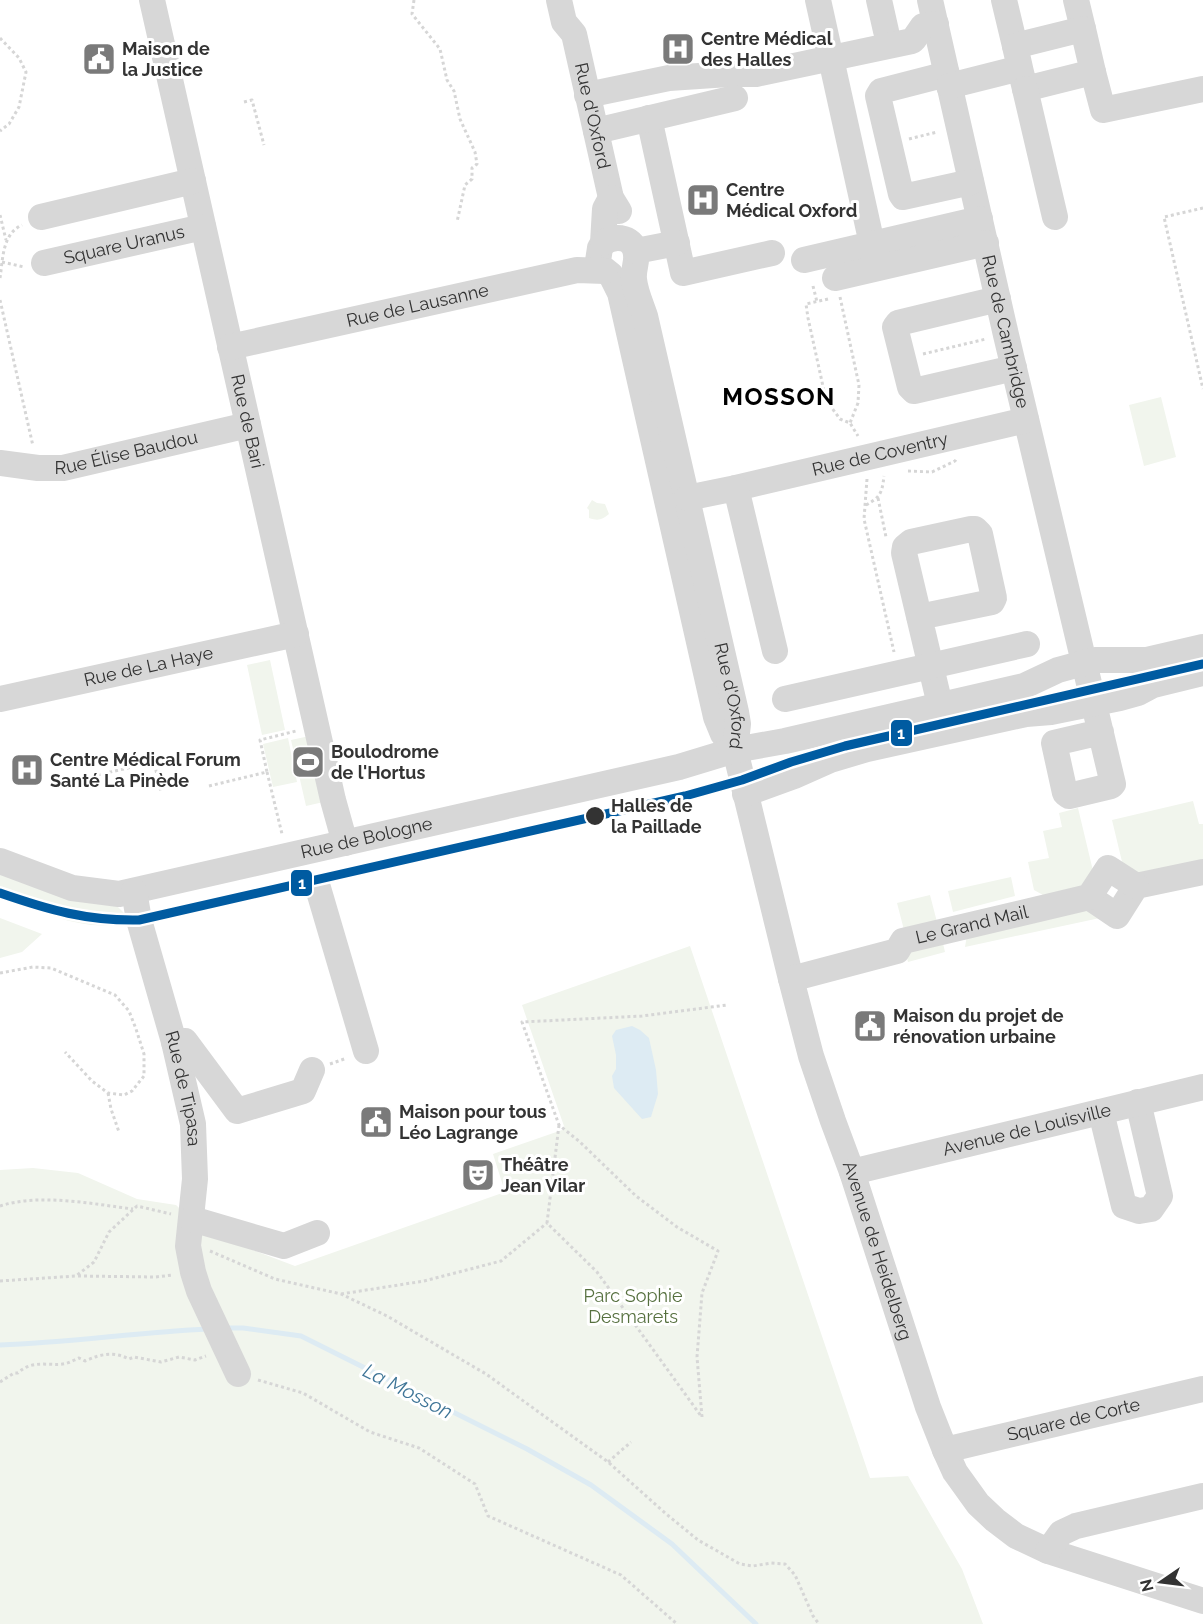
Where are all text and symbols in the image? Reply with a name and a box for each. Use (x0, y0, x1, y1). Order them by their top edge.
place label: Centre Médical des Halles (701, 28, 833, 70)
hospital icon: Centre Médical des Halles (660, 31, 696, 67)
place label: Maison de la Justice (122, 38, 210, 80)
public building icon: Maison de la Justice (81, 41, 117, 77)
street label: Rue d'Oxford (571, 61, 615, 171)
place label: Centre Médical Oxford (726, 179, 857, 221)
hospital icon: Centre Médical Oxford (685, 182, 721, 218)
street label: Square Uranus (61, 220, 187, 268)
street label: Rue de Cambridge (978, 253, 1034, 411)
street label: Rue de Lausanne (344, 279, 491, 331)
street label: Rue de Bari (227, 372, 269, 470)
district label: MOSSON (722, 382, 836, 411)
street label: Rue Élise Baudou (55, 426, 200, 478)
street label: Rue de Coventry (810, 428, 950, 480)
street label: Rue d'Oxford (710, 640, 749, 750)
street label: Rue de La Haye (82, 641, 215, 690)
line badge: 1 (890, 719, 913, 747)
text: 1 (897, 724, 905, 743)
place label: Boulodrome de l'Hortus (331, 741, 439, 783)
sports icon: Boulodrome de l'Hortus (290, 744, 326, 780)
place label: Centre Médical Forum Santé La Pinède (50, 749, 241, 791)
hospital icon: Centre Médical Forum Santé La Pinède (9, 752, 45, 788)
place label: Halles de la Paillade (611, 795, 702, 837)
marker: Halles de la Paillade (584, 805, 606, 827)
street label: Rue de Bologne (298, 812, 435, 863)
line badge: 1 (290, 869, 313, 897)
text: 1 (298, 874, 306, 893)
street label: Le Grand Mail (913, 901, 1030, 948)
place label: Maison du projet de rénovation urbaine (893, 1005, 1064, 1047)
public building icon: Maison du projet de rénovation urbaine (852, 1008, 888, 1044)
street label: Rue de Tipasa (161, 1028, 205, 1147)
street label: Avenue de Louisville (941, 1099, 1113, 1160)
place label: Maison pour tous Léo Lagrange (399, 1101, 547, 1143)
public building icon: Maison pour tous Léo Lagrange (358, 1104, 394, 1140)
place label: Théâtre Jean Vilar (501, 1154, 585, 1196)
theatre icon: Théâtre Jean Vilar (460, 1157, 496, 1193)
street label: Avenue de Heidelberg (839, 1158, 917, 1343)
park label: Parc Sophie Desmarets (583, 1285, 683, 1327)
water label: La Mosson (359, 1358, 457, 1424)
street label: Square de Corte (1005, 1393, 1142, 1445)
north arrow (1131, 1552, 1191, 1612)
text: N (1136, 1577, 1158, 1594)

